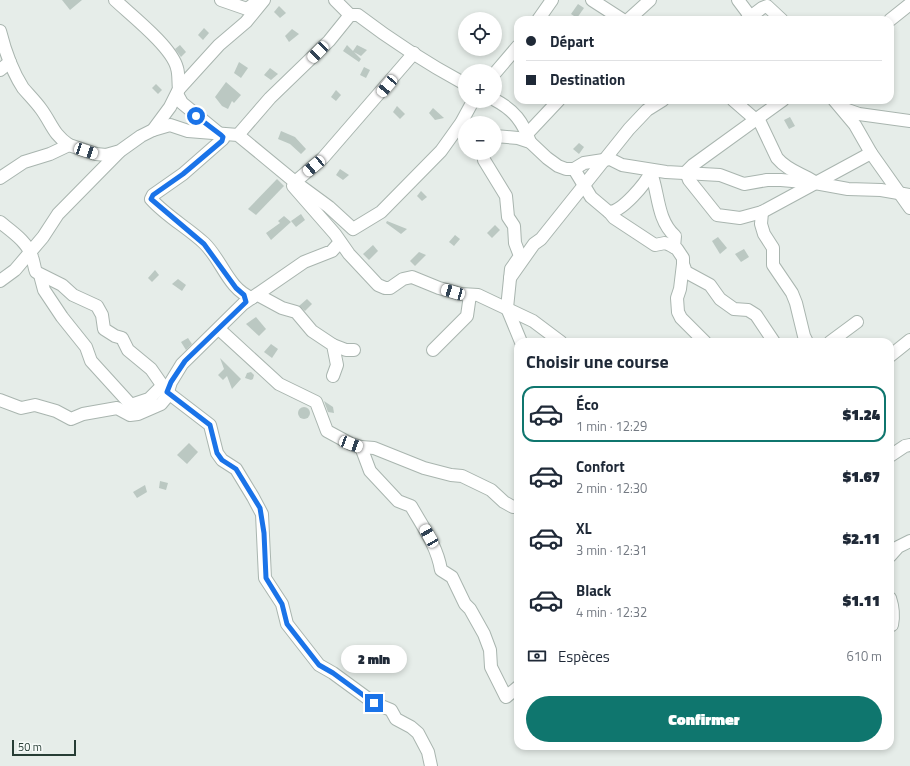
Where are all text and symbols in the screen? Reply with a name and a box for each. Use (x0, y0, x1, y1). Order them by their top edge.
map controls (458, 12, 502, 160)
button: locate (458, 12, 502, 56)
text: Départ (550, 30, 594, 53)
car (305, 39, 331, 65)
button: + (458, 64, 502, 108)
text: Destination (550, 68, 625, 91)
car (375, 73, 399, 99)
route start (187, 107, 205, 125)
button: − (458, 116, 502, 160)
car (73, 142, 99, 160)
car (301, 154, 327, 178)
car (440, 283, 466, 301)
text: Choisir une course (526, 348, 669, 375)
text: Éco (576, 393, 599, 416)
icon: car (528, 396, 564, 432)
text: $1.24 (843, 403, 880, 426)
text: 1 min · 12:29 (576, 416, 647, 436)
car (338, 434, 364, 454)
text: Confort (576, 455, 625, 478)
icon: car (528, 458, 564, 494)
text: $1.67 (843, 465, 880, 488)
text: 2 min · 12:30 (576, 478, 647, 498)
text: XL (576, 517, 592, 540)
icon: car (528, 520, 564, 556)
car (418, 523, 440, 549)
text: $2.11 (843, 527, 880, 550)
text: 3 min · 12:31 (576, 540, 647, 560)
text: Black (576, 579, 611, 602)
icon: car (528, 582, 564, 618)
text: $1.11 (843, 589, 880, 612)
text: 4 min · 12:32 (576, 602, 647, 622)
callout: 2 min (341, 645, 407, 673)
icon: cash (526, 645, 548, 667)
text: Espèces (558, 645, 610, 668)
text: 610 m (846, 646, 882, 666)
text: 2 min (358, 649, 390, 669)
route end (365, 694, 383, 712)
button: Confirmer (526, 696, 882, 742)
scale bar (12, 738, 76, 757)
text: 50 m (18, 739, 42, 755)

